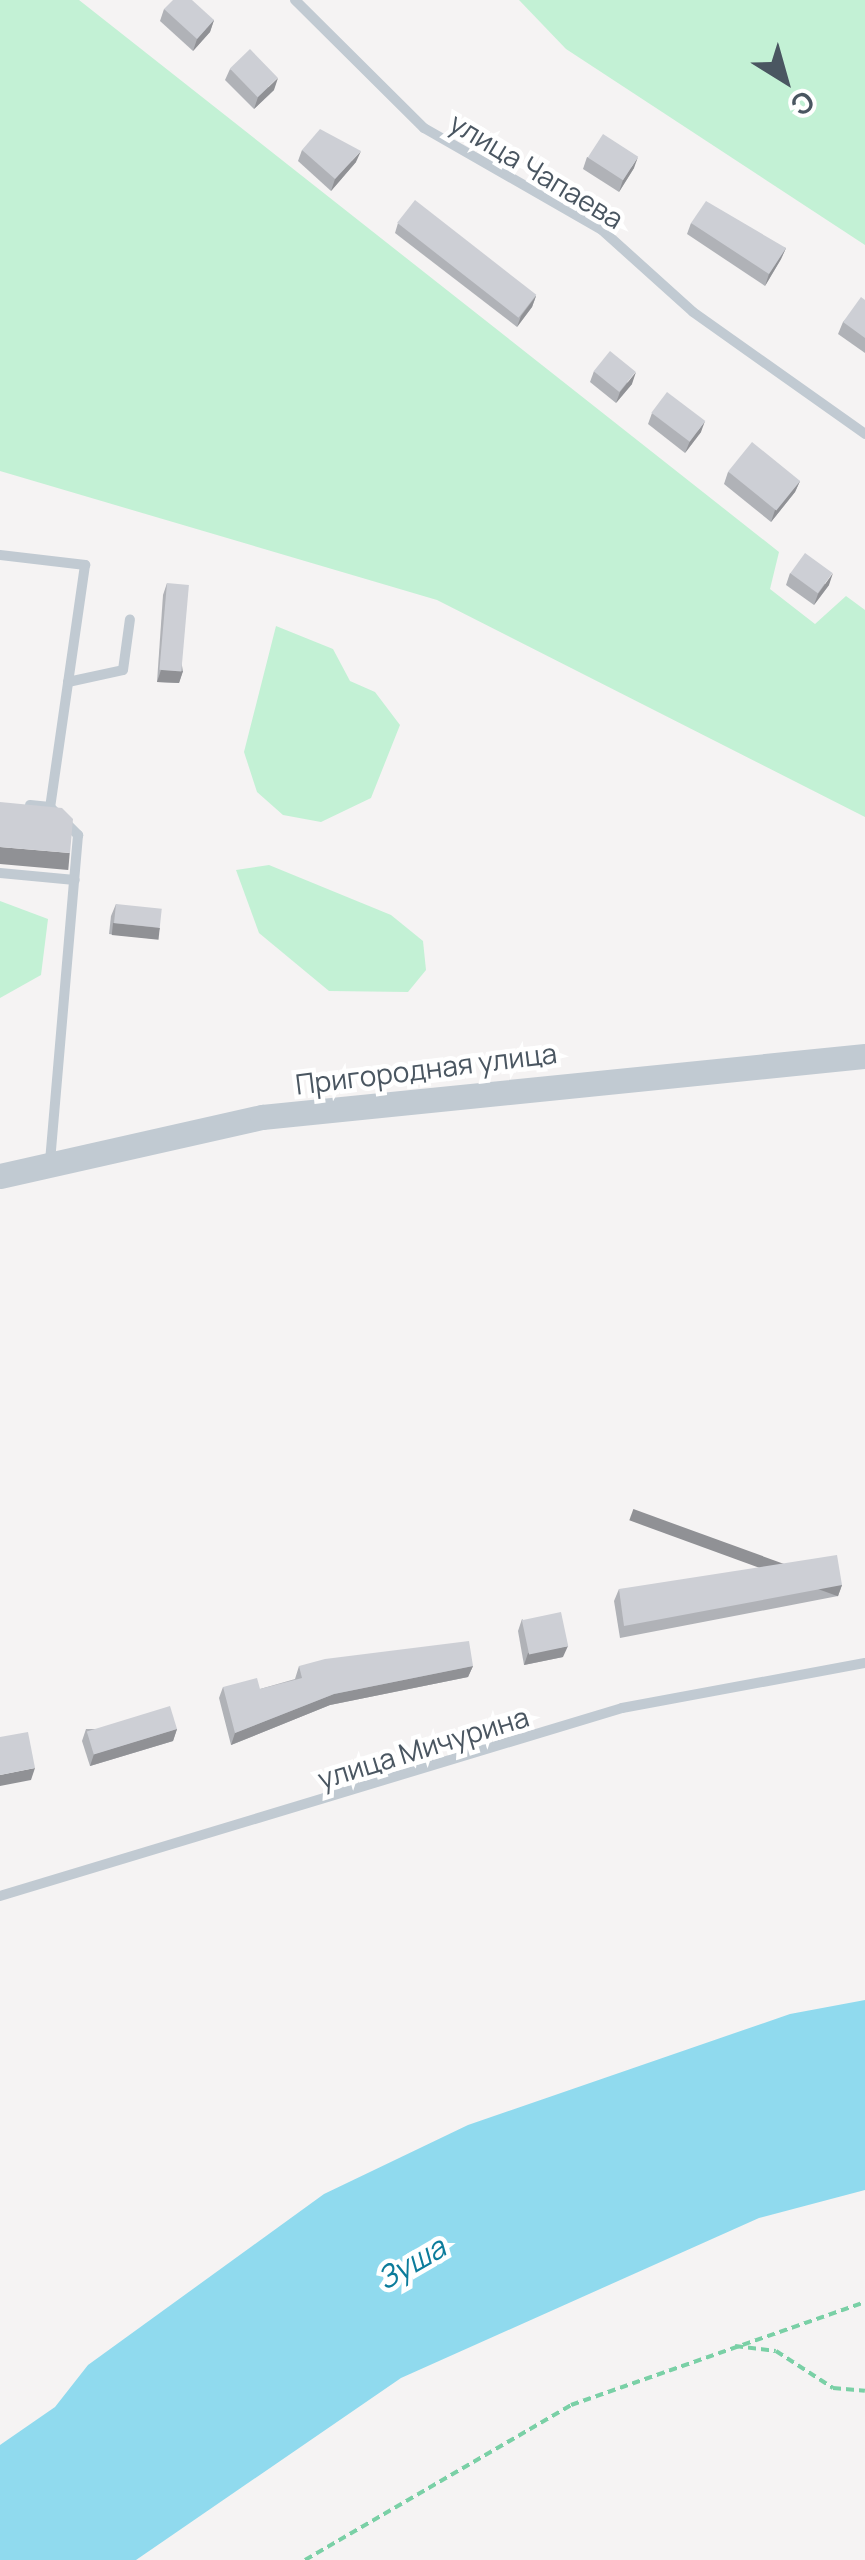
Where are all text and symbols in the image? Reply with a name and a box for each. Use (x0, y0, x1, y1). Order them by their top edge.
north arrow (735, 30, 835, 130)
text: С (783, 83, 823, 125)
street label: улица Чапаева (444, 105, 630, 235)
street label: Пригородная улица (293, 1035, 559, 1101)
street label: улица Мичурина (313, 1699, 533, 1795)
water label: Зуша (370, 2229, 452, 2297)

